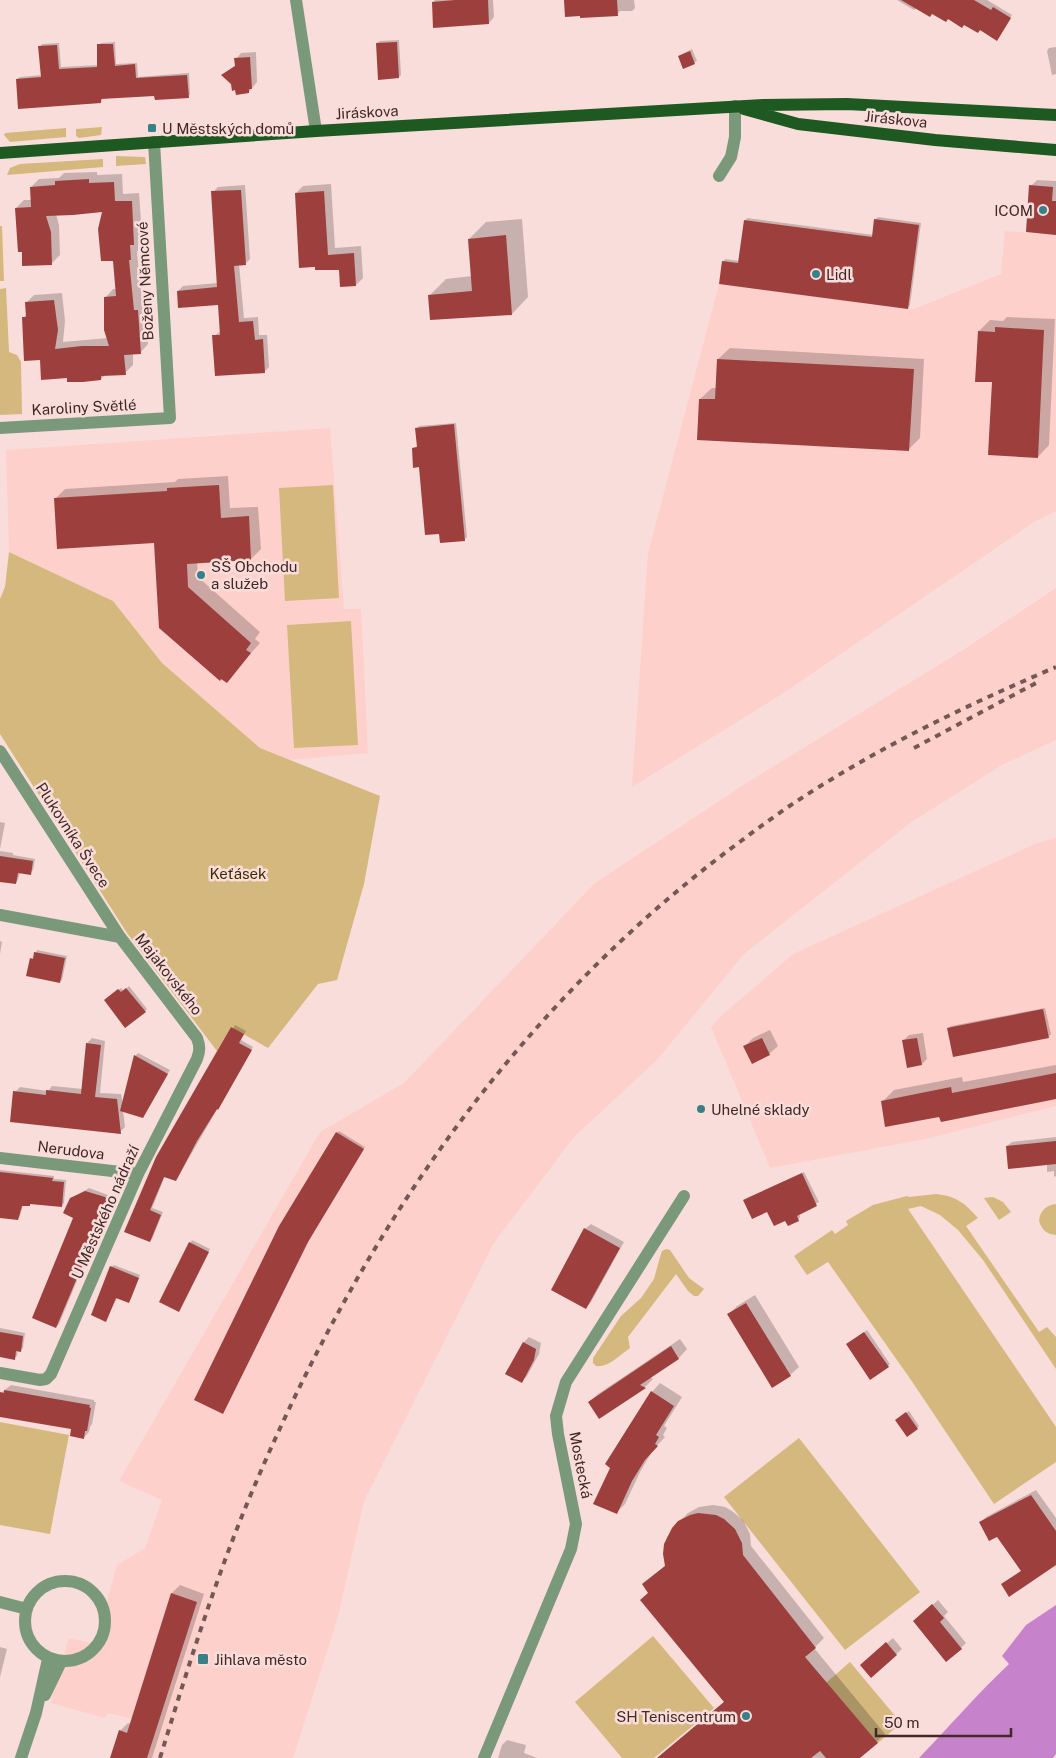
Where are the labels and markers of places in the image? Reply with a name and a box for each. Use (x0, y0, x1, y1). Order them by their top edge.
place label: U Městských domů (162, 120, 294, 137)
marker: U Městských domů (146, 122, 158, 134)
place label: ICOM (994, 202, 1033, 219)
marker: ICOM (1037, 204, 1049, 216)
place label: Lidl (826, 266, 852, 283)
marker: Lidl (810, 268, 822, 280)
place label: SŠ Obchodu a služeb (211, 558, 298, 592)
marker: SŠ Obchodu a služeb (195, 569, 207, 581)
place label: Uhelné sklady (711, 1101, 810, 1118)
marker: Uhelné sklady (695, 1103, 707, 1115)
place label: Jihlava město (214, 1651, 307, 1668)
marker: Jihlava město (196, 1652, 210, 1666)
place label: SH Teniscentrum (616, 1708, 736, 1725)
marker: SH Teniscentrum (740, 1710, 752, 1722)

